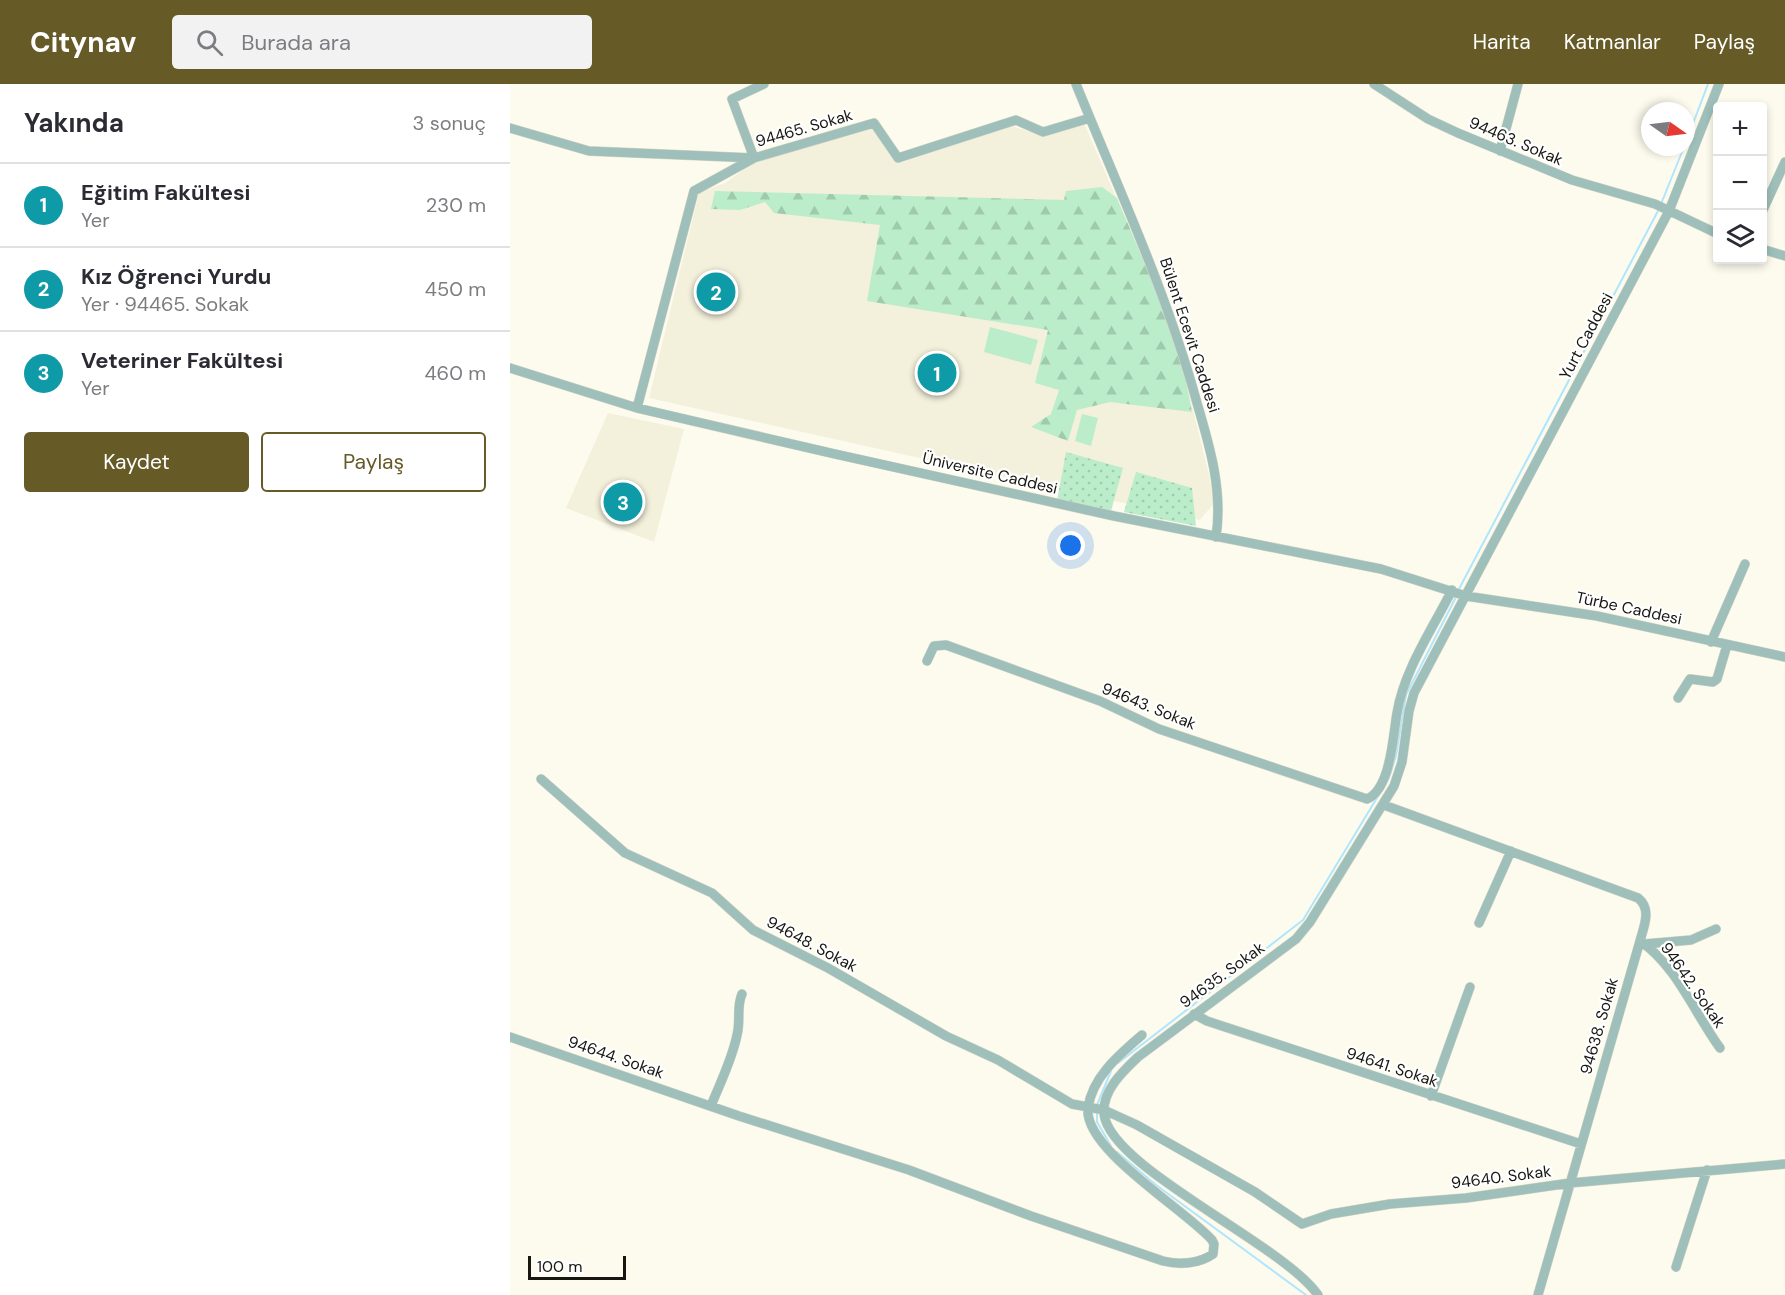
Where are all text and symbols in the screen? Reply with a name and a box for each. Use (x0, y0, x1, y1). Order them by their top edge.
search box (172, 15, 592, 69)
text: Citynav (30, 24, 136, 61)
icon: search (193, 26, 226, 59)
text: Burada ara (241, 28, 351, 57)
text: Harita (1473, 28, 1531, 56)
text: Katmanlar (1564, 28, 1661, 56)
text: Paylaş (1694, 28, 1755, 56)
north arrow (1641, 102, 1695, 156)
map controls (1713, 102, 1767, 264)
button: + (1713, 102, 1767, 156)
street label: 94465. Sokak (753, 104, 855, 152)
text: Yakında (24, 106, 124, 140)
text: 3 sonuç (413, 110, 486, 136)
street label: 94463. Sokak (1466, 112, 1566, 170)
button: − (1713, 156, 1767, 210)
text: Eğitim Fakültesi (81, 178, 250, 207)
text: 1 (40, 192, 47, 218)
text: 230 m (426, 192, 486, 218)
text: Yer (81, 207, 110, 233)
button: layers (1713, 210, 1767, 264)
street label: Bülent Ecevit Caddesi (1155, 255, 1225, 415)
text: Kız Öğrenci Yurdu (81, 262, 271, 291)
pin: 2 (696, 270, 736, 314)
text: 2 (38, 276, 49, 302)
text: 450 m (425, 276, 486, 302)
street label: Yurt Caddesi (1554, 289, 1618, 383)
text: Yer · 94465. Sokak (81, 291, 249, 317)
text: Veteriner Fakültesi (81, 346, 283, 375)
pin: 1 (918, 350, 956, 396)
text: 3 (37, 360, 50, 386)
text: 460 m (424, 360, 486, 386)
text: Yer (81, 375, 110, 401)
button: Kaydet (24, 432, 249, 492)
button: Paylaş (261, 432, 486, 492)
street label: Üniversite Caddesi (920, 447, 1060, 499)
pin: 3 (604, 480, 642, 524)
your location (1056, 531, 1085, 560)
street label: Türbe Caddesi (1574, 587, 1684, 629)
street label: 94643. Sokak (1099, 678, 1199, 734)
street label: 94648. Sokak (763, 911, 861, 977)
street label: 94635. Sokak (1175, 937, 1269, 1013)
street label: 94642. Sokak (1656, 938, 1730, 1032)
street label: 94638. Sokak (1575, 975, 1623, 1077)
street label: 94644. Sokak (565, 1031, 667, 1083)
street label: 94641. Sokak (1343, 1042, 1441, 1092)
street label: 94640. Sokak (1450, 1160, 1552, 1194)
scale bar (528, 1253, 626, 1280)
text: 100 m (537, 1256, 582, 1277)

